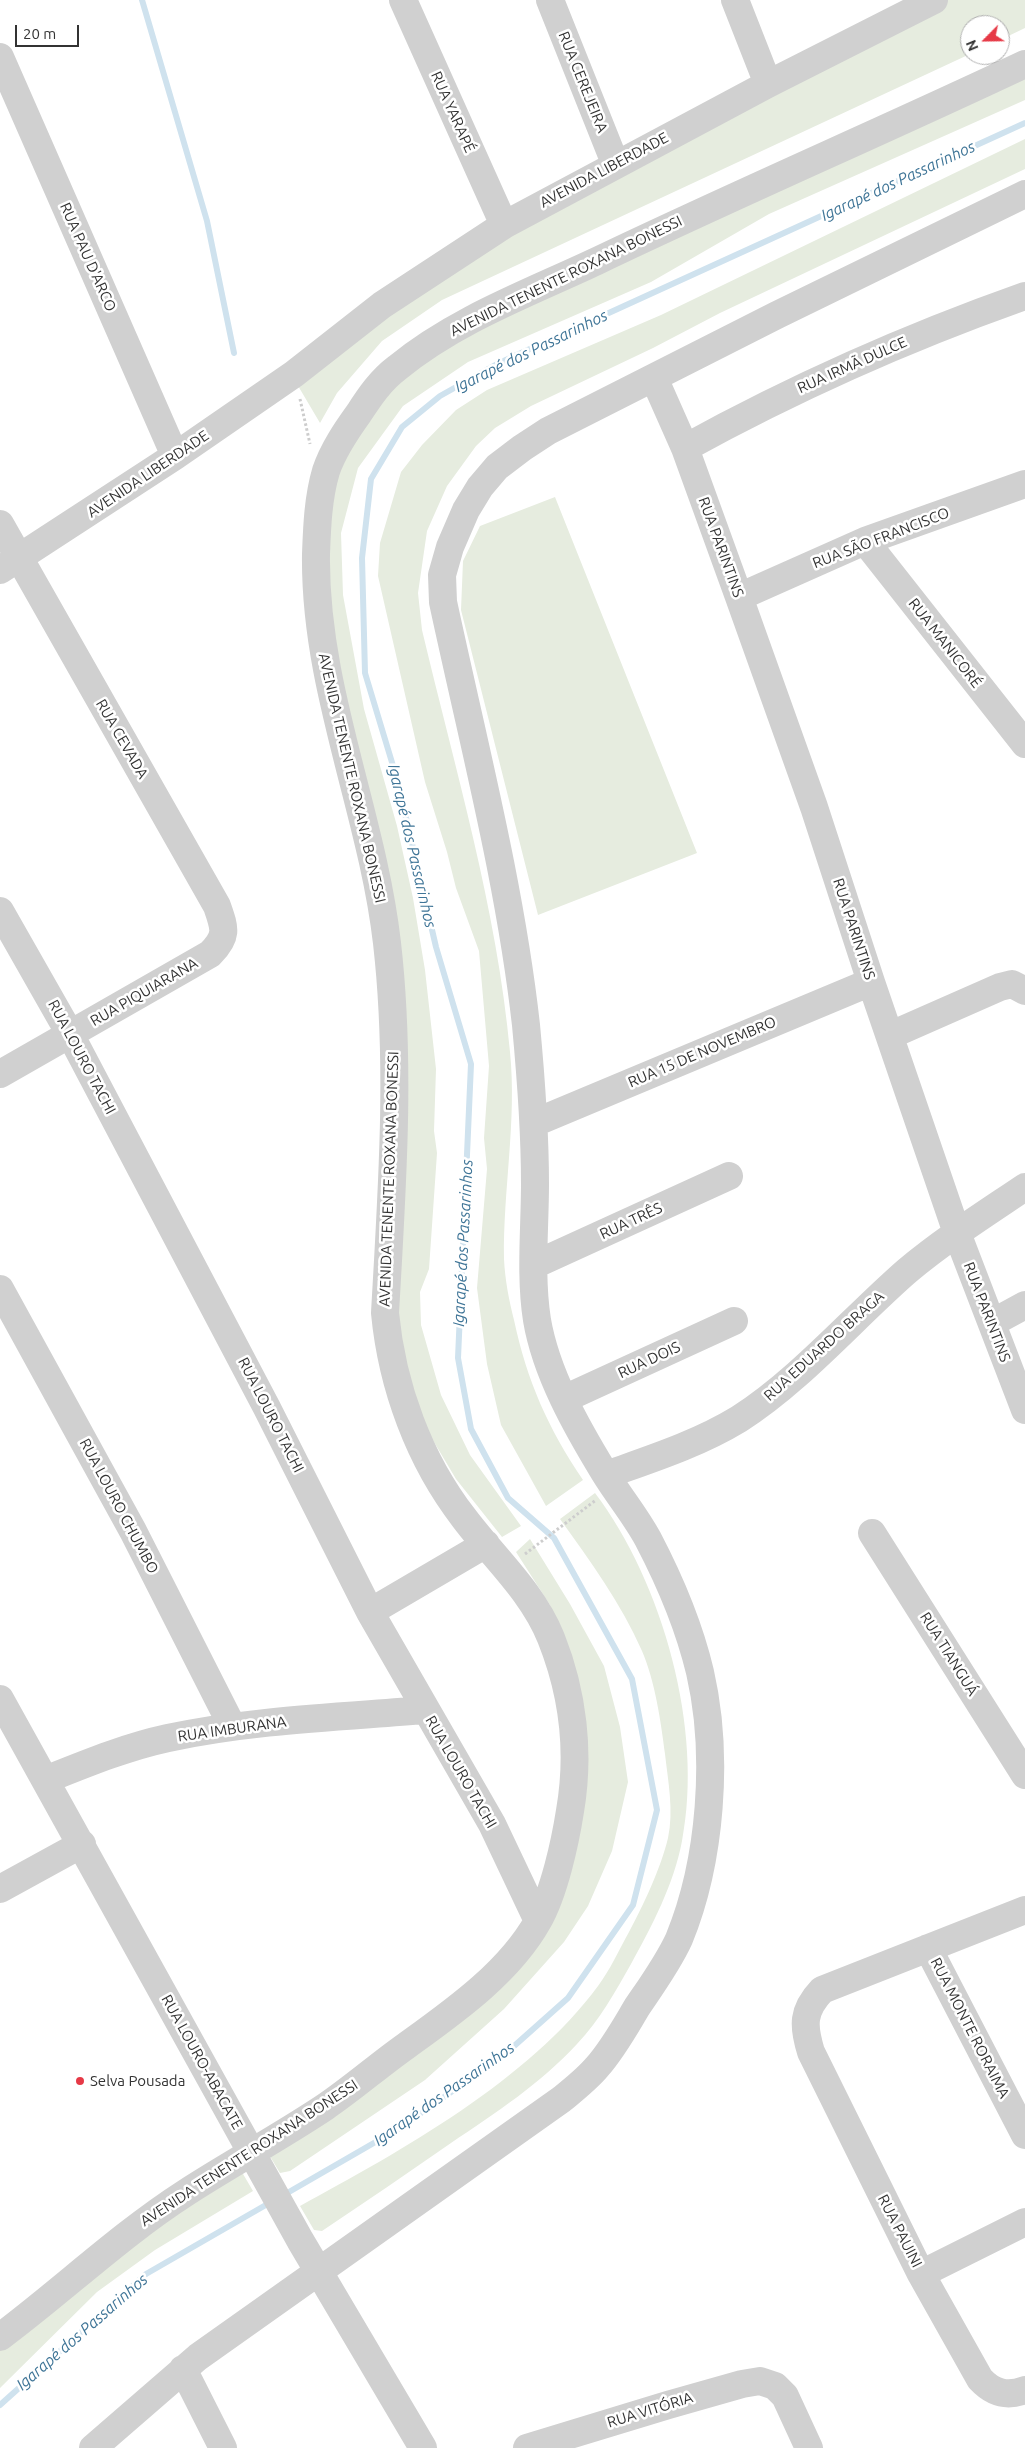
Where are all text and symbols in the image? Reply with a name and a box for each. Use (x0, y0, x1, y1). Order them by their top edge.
scale bar (18, 15, 81, 47)
north arrow (960, 15, 1010, 65)
text: 20 m (23, 25, 56, 42)
street label: RUA CEREJEIRA (555, 29, 611, 135)
text: N (963, 38, 982, 53)
street label: RUA YARAPÉ (427, 69, 479, 155)
street label: AVENIDA LIBERDADE (537, 128, 671, 212)
water label: Igarapé dos Passarinhos (818, 137, 978, 225)
street label: RUA PAU D'ARCO (56, 200, 120, 314)
street label: AVENIDA TENENTE ROXANA BONESSI (447, 212, 685, 340)
water label: Igarapé dos Passarinhos (451, 306, 611, 396)
street label: RUA IRMÃ DULCE (795, 333, 909, 397)
street label: AVENIDA LIBERDADE (84, 427, 212, 521)
street label: RUA PARINTINS (695, 494, 747, 600)
street label: RUA SÃO FRANCISCO (810, 504, 952, 572)
street label: RUA MANICORÉ (905, 595, 985, 691)
street label: AVENIDA TENENTE ROXANA BONESSI (314, 651, 390, 905)
street label: RUA CEVADA (92, 696, 152, 782)
water label: Igarapé dos Passarinhos (384, 762, 440, 930)
street label: RUA PARINTINS (829, 876, 879, 982)
street label: RUA PIQUIARANA (87, 954, 201, 1030)
street label: RUA LOURO TACHI (44, 997, 120, 1117)
street label: RUA 15 DE NOVEMBRO (625, 1013, 779, 1091)
street label: AVENIDA TENENTE ROXANA BONESSI (376, 1051, 402, 1307)
water label: Igarapé dos Passarinhos (449, 1159, 477, 1327)
street label: RUA TRÊS (597, 1199, 665, 1243)
street label: RUA PARINTINS (960, 1260, 1014, 1364)
street label: RUA EDUARDO BRAGA (760, 1287, 888, 1405)
street label: RUA DOIS (615, 1338, 683, 1382)
street label: RUA LOURO TACHI (234, 1354, 308, 1476)
street label: RUA LOURO CHUMBO (76, 1435, 162, 1577)
street label: RUA TIANGUÁ (916, 1609, 982, 1699)
street label: RUA IMBURANA (177, 1712, 287, 1746)
street label: RUA LOURO TACHI (422, 1713, 500, 1831)
street label: RUA MONTE RORAIMA (927, 1955, 1013, 2101)
street label: RUA LOURO-ABACATE (157, 1992, 247, 2132)
water label: Igarapé dos Passarinhos (370, 2038, 518, 2150)
place label: Selva Pousada (90, 2072, 185, 2090)
marker: Selva Pousada (74, 2075, 86, 2087)
street label: AVENIDA TENENTE ROXANA BONESSI (137, 2076, 361, 2230)
street label: RUA PAUINI (874, 2192, 926, 2270)
water label: Igarapé dos Passarinhos (12, 2270, 152, 2394)
street label: RUA VITÓRIA (605, 2388, 695, 2432)

